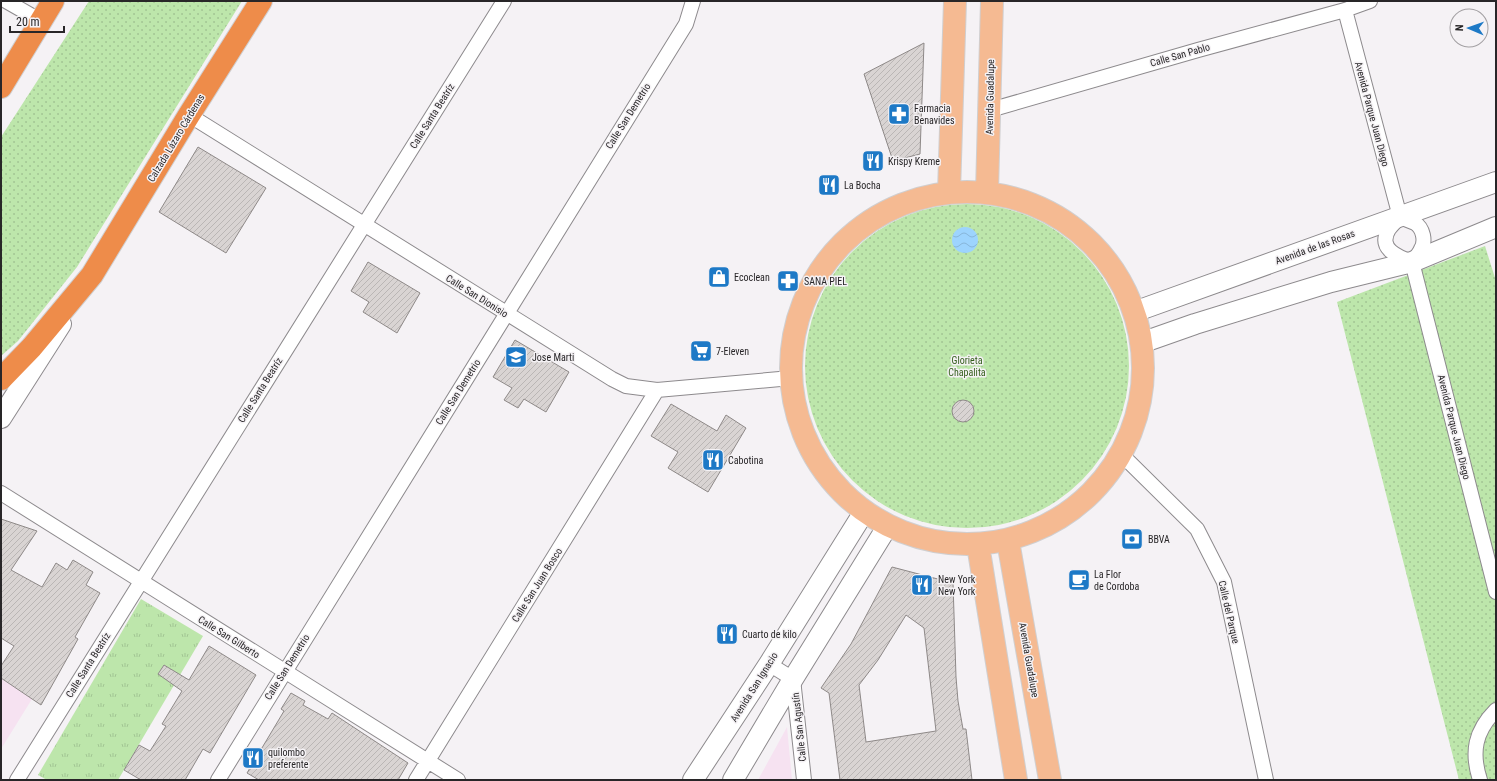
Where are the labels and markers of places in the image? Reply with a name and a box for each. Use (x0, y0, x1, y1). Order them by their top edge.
pharmacy icon: Farmacia Benavides (886, 101, 912, 127)
place label: Farmacia Benavides (914, 103, 955, 126)
restaurant icon: Krispy Kreme (860, 148, 886, 174)
place label: Krispy Kreme (888, 156, 940, 167)
restaurant icon: La Bocha (816, 172, 842, 198)
place label: La Bocha (844, 180, 881, 191)
shop icon: Ecoclean (706, 264, 732, 290)
pharmacy icon: SANA PIEL (775, 268, 801, 294)
place label: Ecoclean (734, 272, 770, 283)
place label: SANA PIEL (804, 276, 847, 287)
supermarket icon: 7-Eleven (688, 338, 714, 364)
school or university icon: Jose Marti (503, 344, 529, 370)
place label: 7-Eleven (716, 346, 749, 357)
place label: Jose Marti (532, 352, 574, 363)
restaurant icon: Cabotina (700, 447, 726, 473)
place label: Cabotina (728, 455, 764, 466)
bank icon: BBVA (1119, 526, 1145, 552)
place label: BBVA (1148, 534, 1170, 545)
cafe icon: La Flor de Cordoba (1066, 567, 1092, 593)
place label: La Flor de Cordoba (1094, 569, 1139, 592)
restaurant icon: New York New York (909, 572, 935, 598)
place label: New York New York (938, 574, 976, 597)
restaurant icon: Cuarto de kilo (714, 621, 740, 647)
place label: Cuarto de kilo (742, 629, 797, 640)
restaurant icon: quilombo preferente (240, 745, 266, 771)
place label: quilombo preferente (268, 747, 309, 770)

